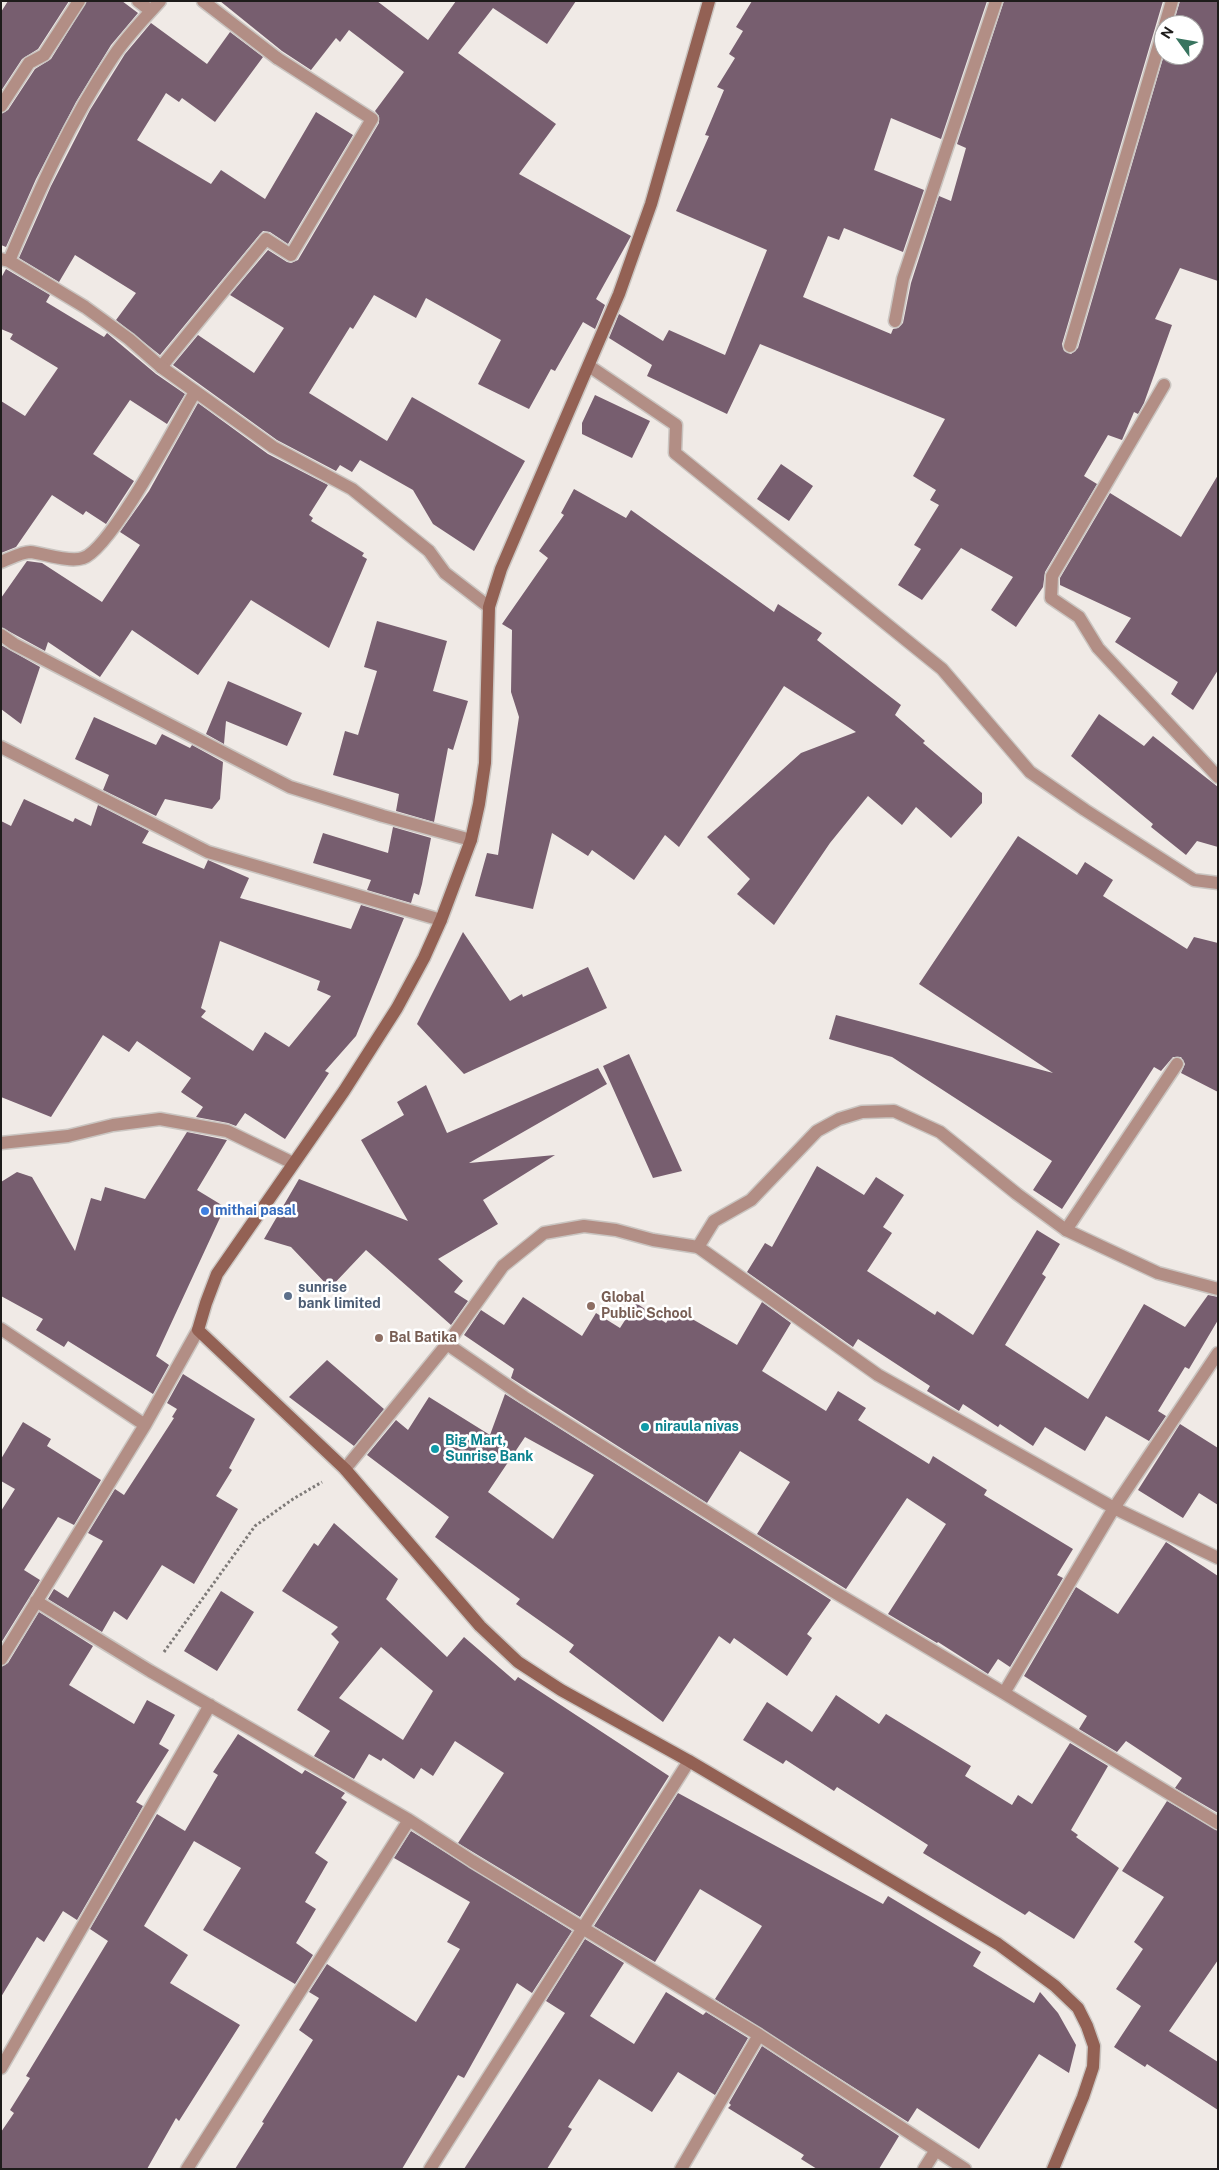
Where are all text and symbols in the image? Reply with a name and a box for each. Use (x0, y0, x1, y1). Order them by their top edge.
north arrow (1154, 15, 1204, 65)
text: N (1157, 24, 1177, 41)
place label: mithai pasal (215, 1203, 296, 1219)
marker: mithai pasal (199, 1205, 211, 1217)
place label: sunrise bank limited (298, 1280, 381, 1312)
marker: sunrise bank limited (282, 1290, 294, 1302)
place label: Global Public School (601, 1290, 692, 1322)
marker: Global Public School (585, 1300, 597, 1312)
place label: Bal Batika (389, 1330, 457, 1346)
marker: Bal Batika (373, 1332, 385, 1344)
place label: niraula nivas (655, 1419, 739, 1435)
marker: niraula nivas (639, 1421, 651, 1433)
place label: Big Mart, Sunrise Bank (445, 1433, 533, 1465)
marker: Big Mart, Sunrise Bank (429, 1443, 441, 1455)

